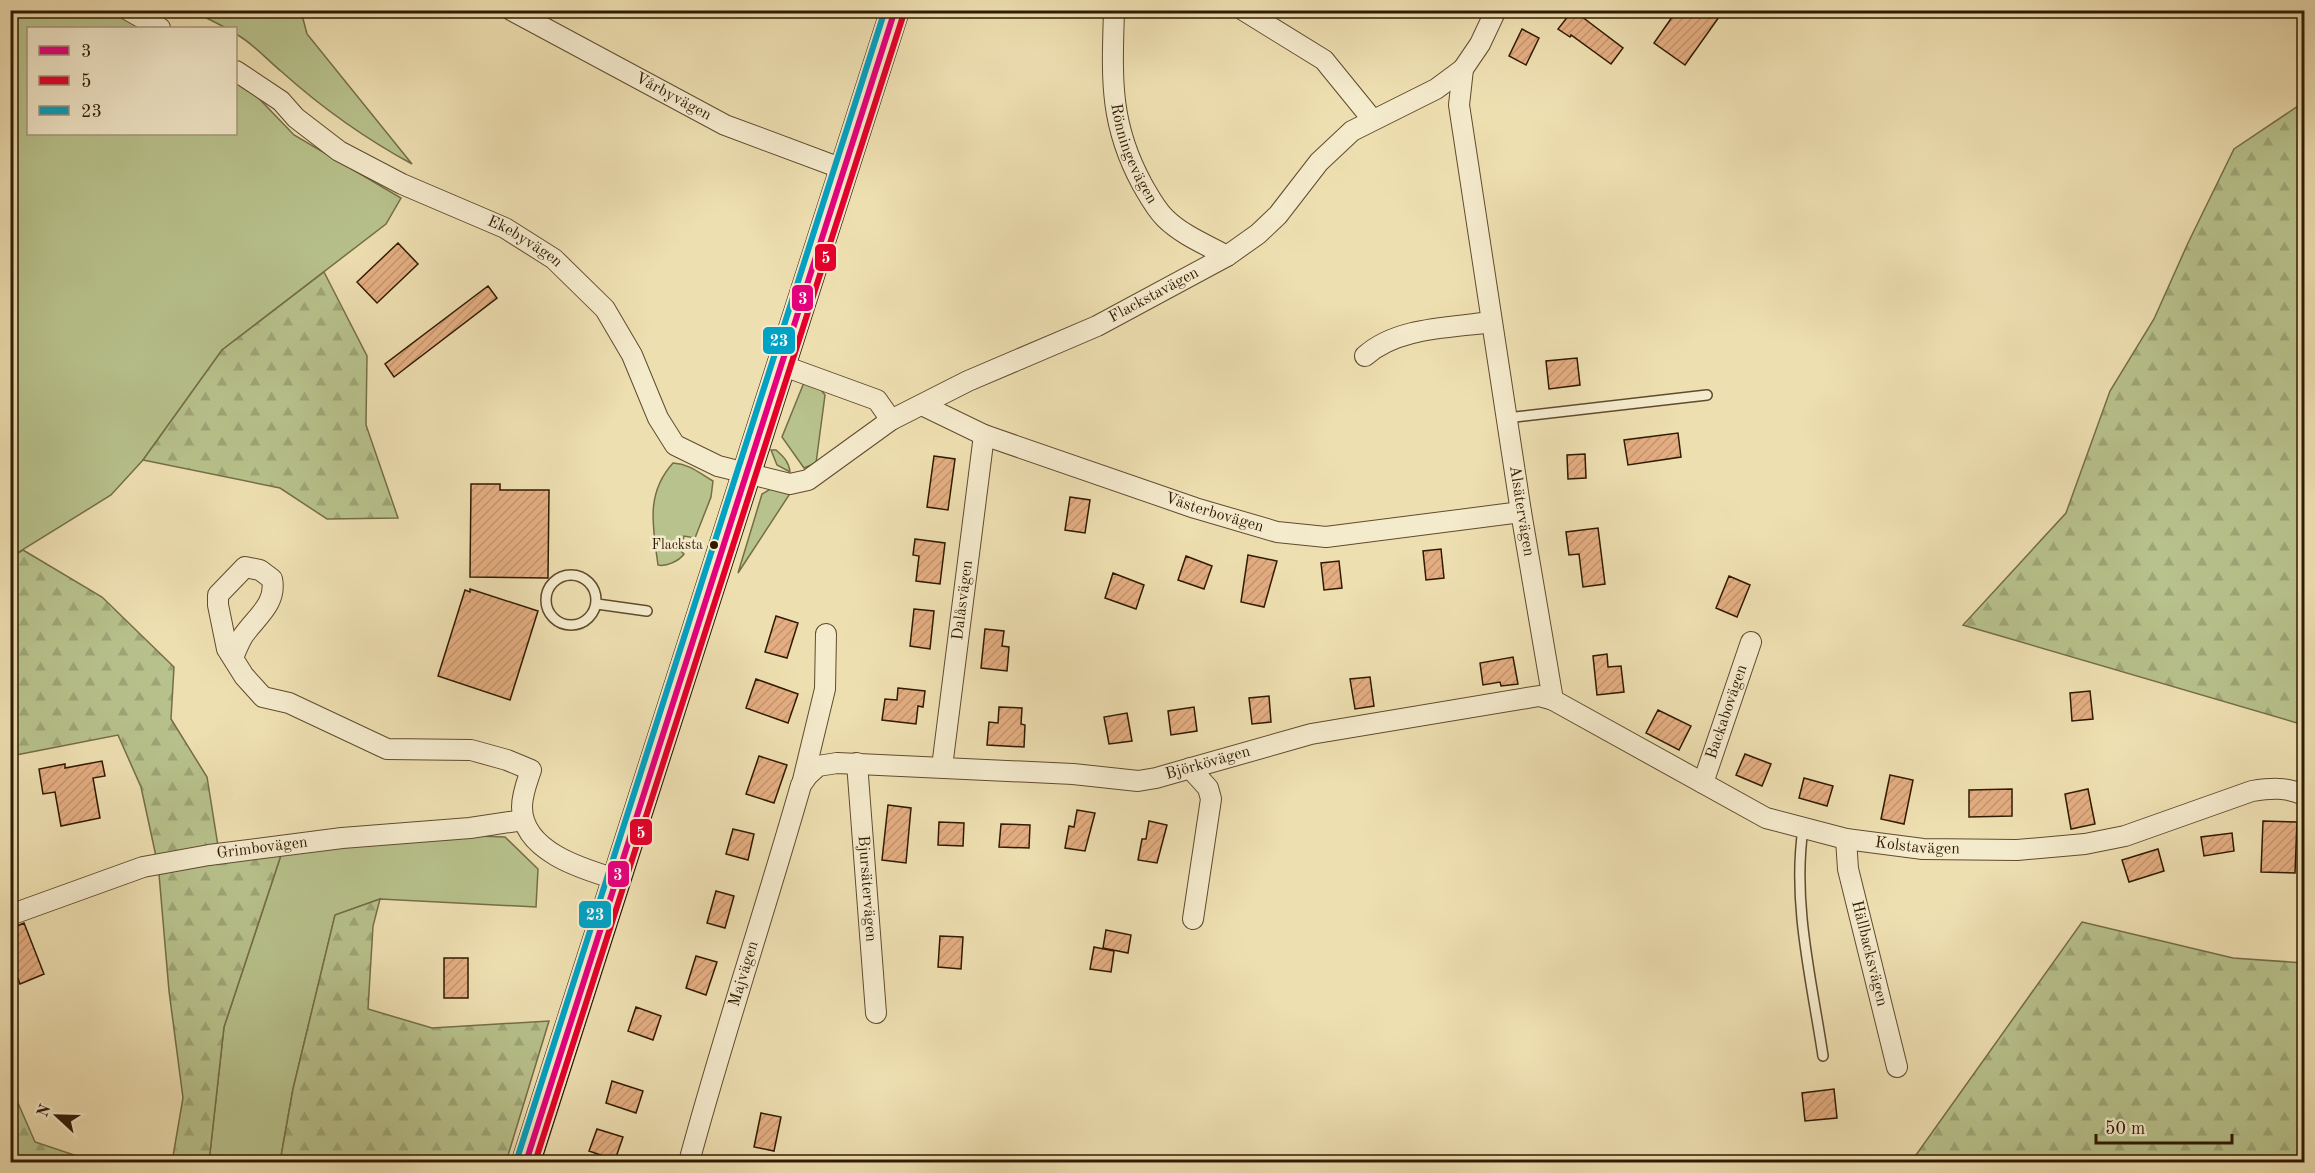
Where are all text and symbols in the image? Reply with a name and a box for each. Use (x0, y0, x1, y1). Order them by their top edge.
legend (27, 27, 237, 135)
text: 3 (81, 43, 91, 61)
street label: Vårbyvägen (632, 70, 714, 124)
text: 5 (81, 73, 91, 91)
street label: Rönningevägen (1107, 102, 1160, 207)
text: 23 (81, 103, 102, 121)
street label: Ekebyvägen (485, 213, 566, 271)
line badge: 5 (814, 243, 837, 272)
text: 5 (821, 251, 831, 267)
street label: Flackstavägen (1106, 265, 1202, 326)
line badge: 3 (791, 284, 814, 312)
text: 3 (798, 292, 808, 308)
line badge: 23 (762, 326, 796, 355)
text: 23 (770, 334, 788, 350)
street label: Alsätervägen (1506, 464, 1537, 558)
street label: Västerbovägen (1163, 490, 1266, 536)
place label: Flacksta (652, 538, 703, 552)
marker: Flacksta (708, 539, 720, 551)
street label: Dalåsvägen (950, 559, 976, 641)
street label: Backabovägen (1704, 662, 1751, 761)
street label: Björkövägen (1164, 744, 1252, 783)
line badge: 5 (629, 818, 653, 846)
text: 5 (636, 826, 646, 842)
street label: Grimbovägen (216, 834, 309, 862)
street label: Bjursätervägen (855, 835, 879, 943)
street label: Kolstavägen (1874, 835, 1960, 857)
line badge: 3 (607, 860, 630, 888)
text: 3 (613, 868, 623, 884)
street label: Hällbacksvägen (1848, 899, 1890, 1008)
line badge: 23 (578, 900, 612, 929)
text: 23 (586, 908, 604, 924)
street label: Majvägen (727, 939, 762, 1009)
north arrow (27, 1086, 87, 1146)
text: N (35, 1102, 55, 1120)
scale bar (2096, 1107, 2232, 1145)
text: 50 m (2105, 1120, 2145, 1138)

